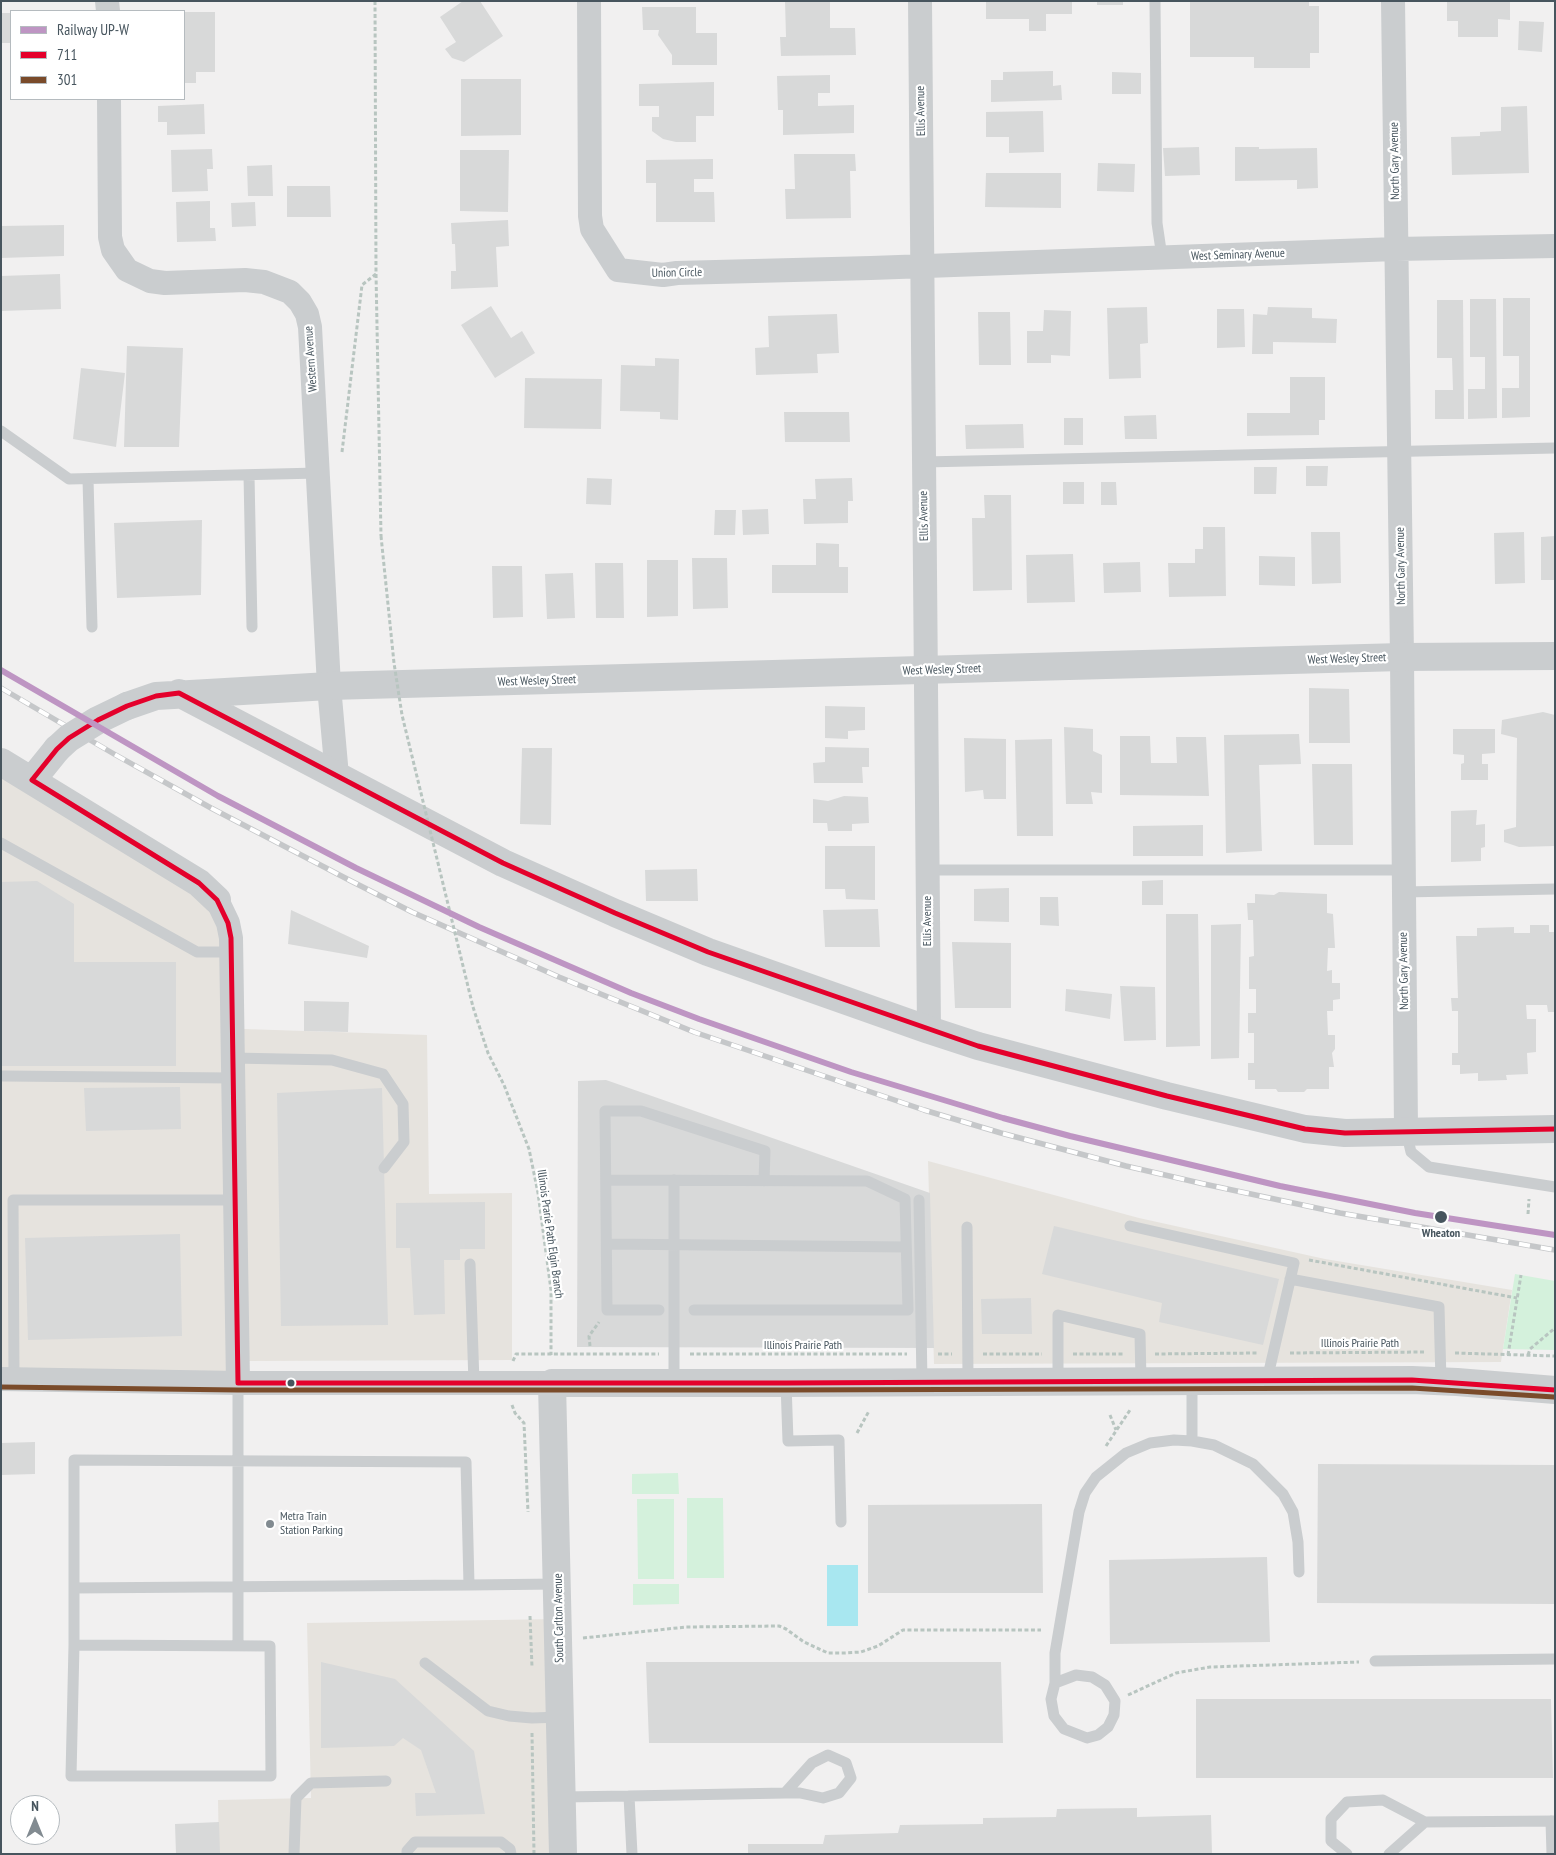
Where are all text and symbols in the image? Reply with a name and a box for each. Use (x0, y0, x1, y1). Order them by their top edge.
legend (10, 10, 185, 100)
text: Railway UP-W (57, 20, 129, 39)
text: 711 (57, 45, 77, 64)
text: 301 (57, 70, 77, 89)
street label: Ellis Avenue (913, 86, 929, 136)
street label: North Gary Avenue (1387, 122, 1403, 200)
street label: West Seminary Avenue (1191, 246, 1285, 264)
street label: Union Circle (652, 265, 702, 281)
street label: Western Avenue (302, 325, 320, 393)
street label: Ellis Avenue (916, 491, 932, 541)
street label: North Gary Avenue (1393, 527, 1409, 605)
street label: West Wesley Street (1307, 650, 1387, 668)
street label: West Wesley Street (902, 661, 982, 679)
street label: West Wesley Street (497, 672, 577, 690)
street label: Ellis Avenue (921, 896, 935, 946)
street label: North Gary Avenue (1396, 932, 1412, 1010)
street label: Illinois Prarie Path Elgin Branch (534, 1168, 566, 1300)
marker: Wheaton (1433, 1209, 1449, 1225)
place label: Wheaton (1422, 1227, 1460, 1241)
street label: Illinois Prairie Path (1321, 1337, 1399, 1351)
street label: Illinois Prairie Path (764, 1339, 842, 1353)
unlabelled marker (286, 1378, 296, 1388)
place label: Metra Train Station Parking (280, 1510, 343, 1538)
marker: Metra Train Station Parking (264, 1518, 276, 1530)
street label: South Carlton Avenue (551, 1573, 567, 1663)
north arrow (10, 1795, 60, 1845)
text: N (31, 1797, 39, 1815)

